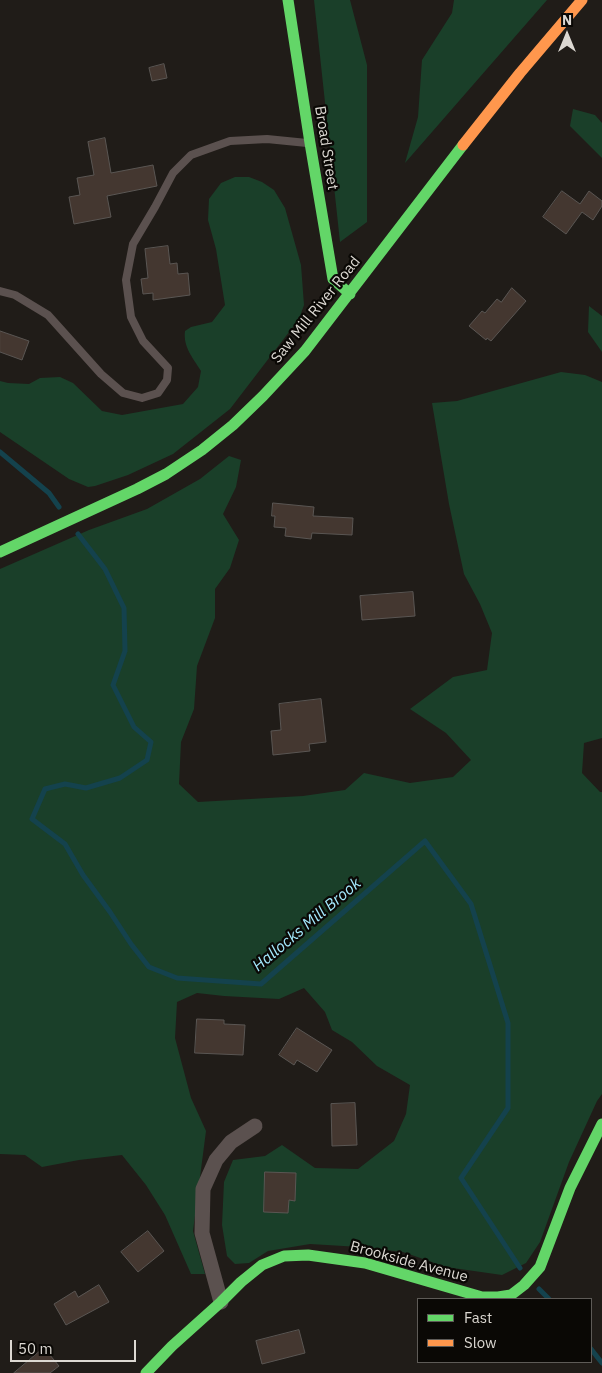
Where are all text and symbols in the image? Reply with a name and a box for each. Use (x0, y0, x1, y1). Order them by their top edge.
north arrow (542, 10, 592, 60)
text: N (562, 11, 572, 29)
street label: Broad Street (310, 105, 342, 191)
street label: Saw Mill River Road (268, 253, 364, 367)
water label: Hallocks Mill Brook (249, 874, 365, 976)
street label: Brookside Avenue (348, 1238, 470, 1286)
legend (417, 1298, 592, 1363)
text: Fast (464, 1308, 492, 1327)
scale bar (12, 1330, 139, 1362)
text: Slow (464, 1333, 497, 1352)
text: 50 m (18, 1339, 53, 1358)

